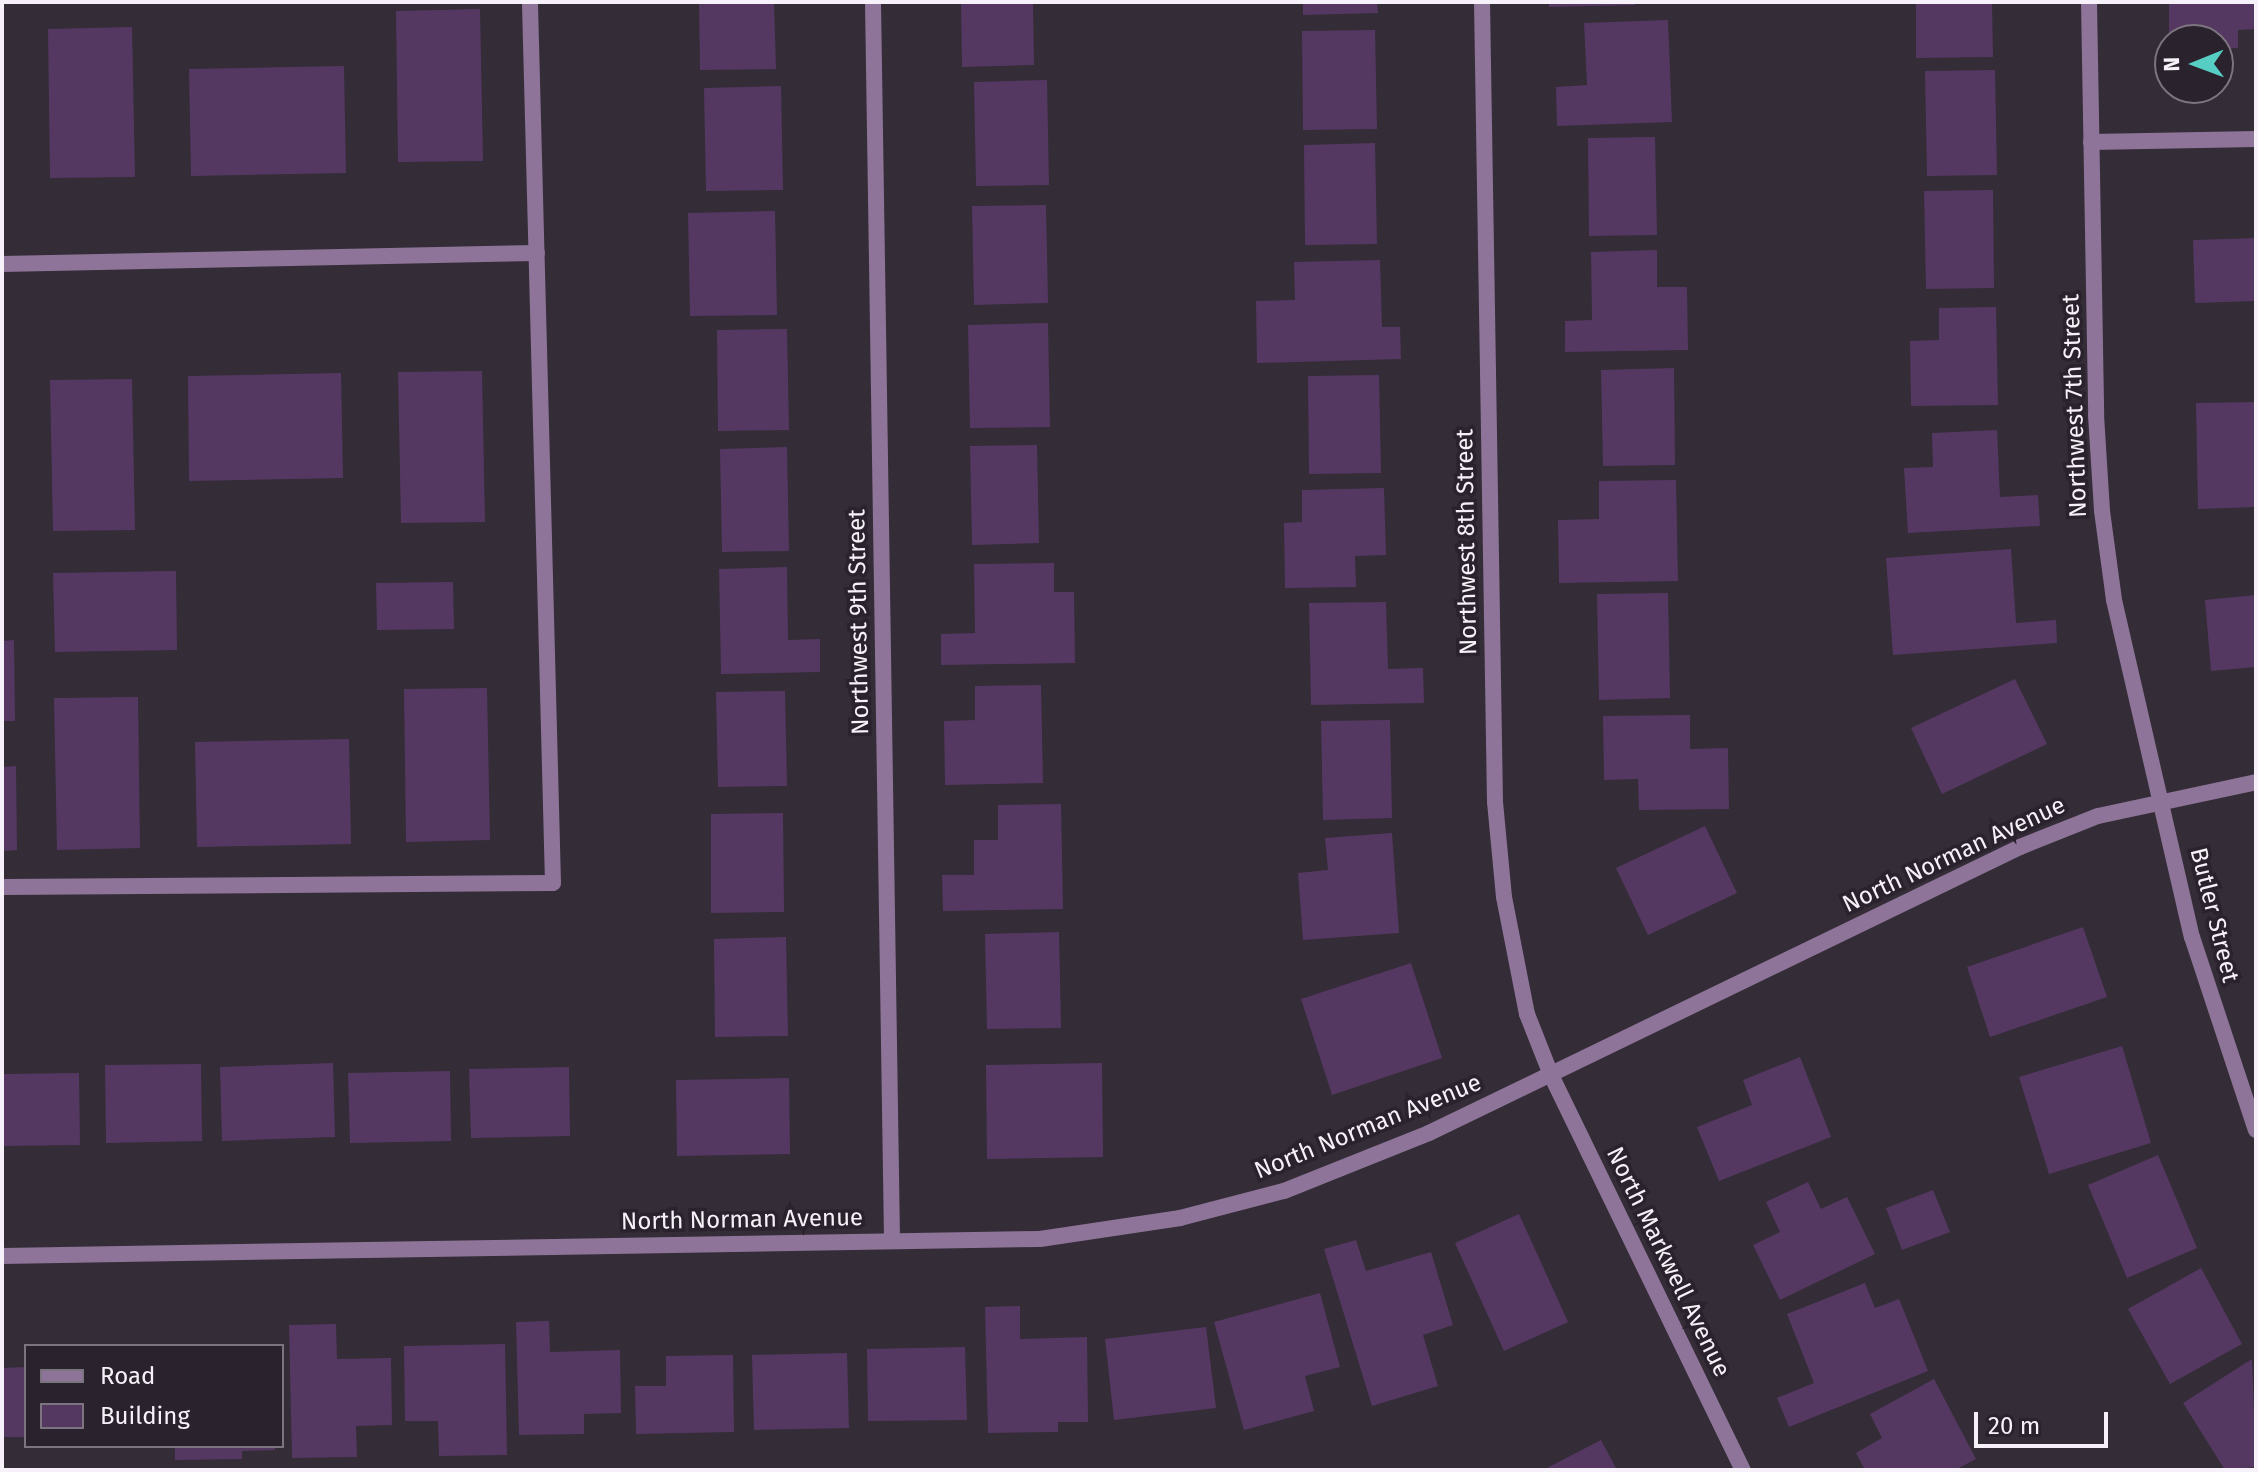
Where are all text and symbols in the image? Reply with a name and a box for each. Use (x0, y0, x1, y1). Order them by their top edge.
north arrow (2154, 24, 2234, 104)
text: N (2158, 57, 2185, 72)
street label: Northwest 7th Street (2057, 294, 2093, 518)
street label: Northwest 8th Street (1451, 429, 1483, 655)
street label: Northwest 9th Street (843, 509, 875, 735)
street label: North Norman Avenue (1838, 791, 2070, 919)
street label: Butler Street (2183, 845, 2245, 985)
street label: North Norman Avenue (1250, 1068, 1486, 1186)
street label: North Markwell Avenue (1600, 1142, 1736, 1382)
street label: North Norman Avenue (621, 1203, 863, 1237)
legend (24, 1344, 284, 1448)
text: Road (100, 1362, 155, 1390)
scale bar (1978, 1396, 2112, 1446)
text: Building (100, 1402, 190, 1430)
text: 20 m (1988, 1412, 2040, 1440)

